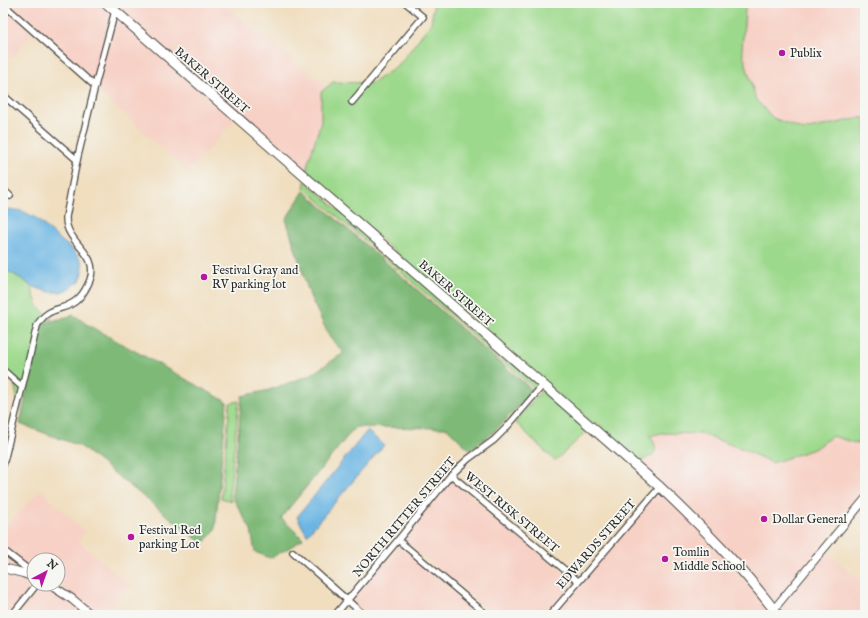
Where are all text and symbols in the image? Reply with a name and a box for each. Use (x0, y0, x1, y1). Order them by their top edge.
street label: BAKER STREET (171, 44, 252, 117)
place label: Publix (790, 46, 822, 61)
marker: Publix (777, 48, 787, 58)
street label: BAKER STREET (415, 257, 496, 330)
place label: Festival Gray and RV parking lot (212, 263, 299, 293)
marker: Festival Gray and RV parking lot (199, 272, 209, 282)
street label: NORTH RITTER STREET (350, 454, 459, 580)
street label: WEST RISK STREET (462, 469, 562, 556)
street label: EDWARDS STREET (553, 496, 639, 592)
place label: Dollar General (772, 512, 847, 527)
marker: Dollar General (759, 514, 769, 524)
place label: Festival Red parking Lot (139, 523, 201, 553)
marker: Festival Red parking Lot (126, 532, 136, 542)
place label: Tomlin Middle School (673, 545, 746, 574)
north arrow (26, 552, 66, 592)
marker: Tomlin Middle School (660, 554, 670, 564)
text: N (43, 556, 60, 574)

